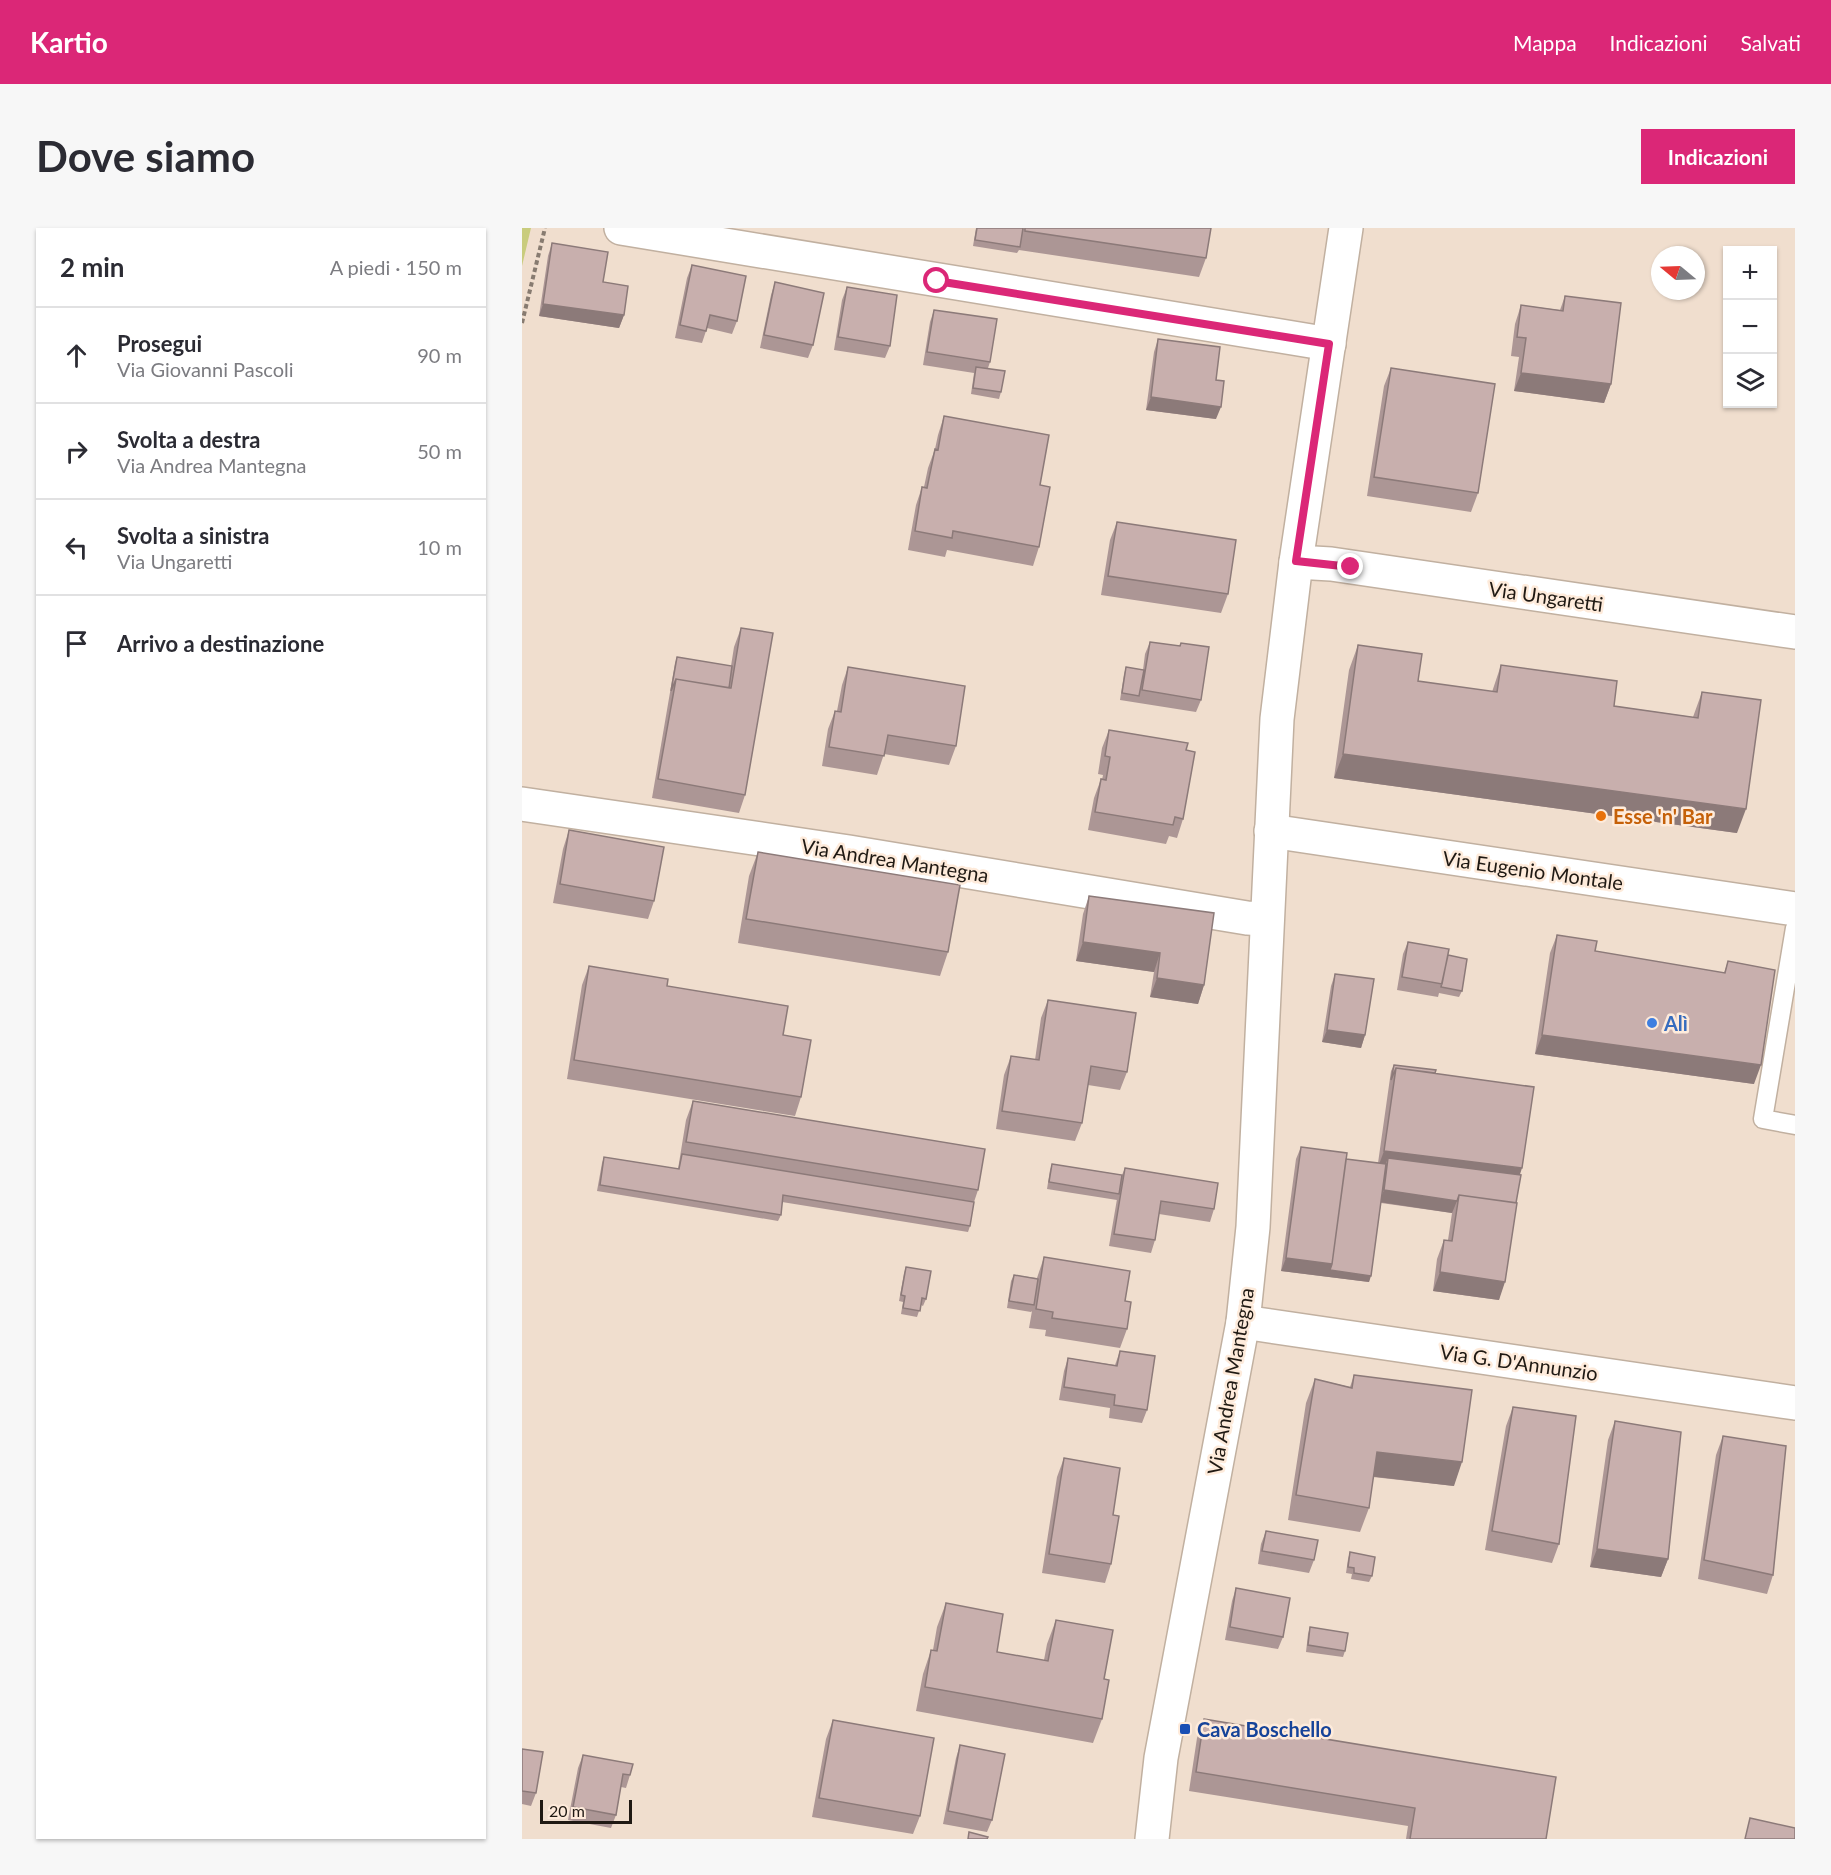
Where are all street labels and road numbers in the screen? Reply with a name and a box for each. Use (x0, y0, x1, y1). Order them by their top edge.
street label: Via Ungaretti (1487, 576, 1605, 616)
street label: Via Andrea Mantegna (800, 833, 990, 887)
street label: Via Eugenio Montale (1441, 845, 1625, 895)
street label: Via Andrea Mantegna (1202, 1286, 1258, 1476)
street label: Via G. D'Annunzio (1438, 1339, 1600, 1385)

